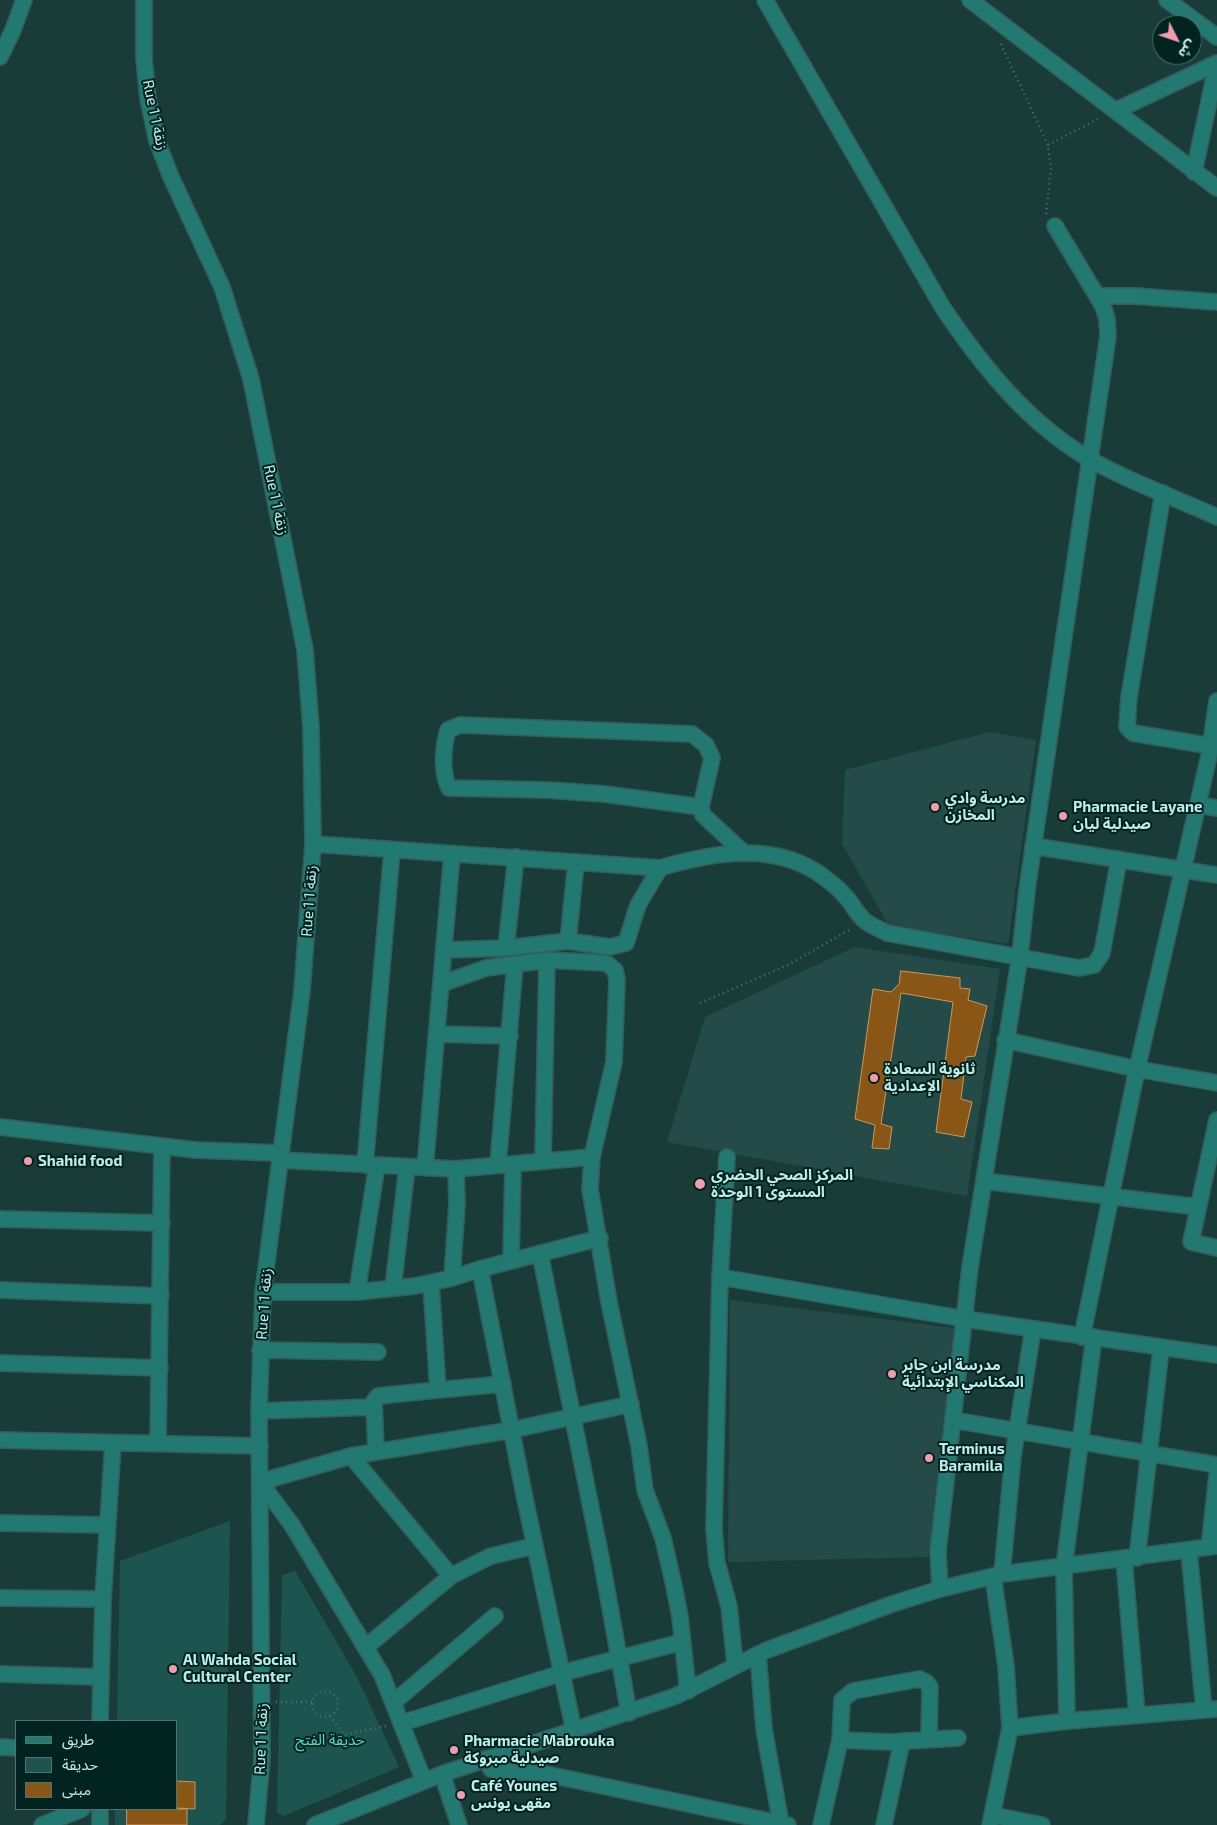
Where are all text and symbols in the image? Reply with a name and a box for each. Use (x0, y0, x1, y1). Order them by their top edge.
north arrow (1152, 15, 1202, 65)
text: ش (1175, 37, 1201, 62)
street label: Rue 1 زنقة 1 (139, 78, 171, 152)
street label: Rue 1 زنقة 1 (260, 463, 292, 537)
place label: مدرسة وادي المخازن (945, 789, 1025, 824)
place label: Pharmacie Layane صيدلية ليان (1073, 798, 1202, 833)
marker: مدرسة وادي المخازن (929, 801, 941, 813)
marker: Pharmacie Layane صيدلية ليان (1057, 810, 1069, 822)
street label: Rue 1 زنقة 1 (298, 865, 320, 937)
place label: ثانوية السعادة الإعدادية (884, 1060, 975, 1095)
marker: ثانوية السعادة الإعدادية (868, 1072, 880, 1084)
place label: Shahid food (38, 1152, 122, 1170)
marker: Shahid food (22, 1155, 34, 1167)
place label: المركز الصحي الحضري المستوى 1 الوحدة (711, 1166, 853, 1201)
marker: المركز الصحي الحضري المستوى 1 الوحدة (693, 1177, 707, 1191)
street label: Rue 1 زنقة 1 (253, 1268, 275, 1340)
place label: مدرسة ابن جابر المكناسي الإبتدائية (902, 1356, 1024, 1391)
marker: مدرسة ابن جابر المكناسي الإبتدائية (886, 1368, 898, 1380)
place label: Terminus Baramila (939, 1440, 1005, 1475)
marker: Terminus Baramila (923, 1452, 935, 1464)
place label: Al Wahda Social Cultural Center (183, 1651, 297, 1686)
marker: Al Wahda Social Cultural Center (167, 1663, 179, 1675)
street label: Rue 1 زنقة 1 (251, 1703, 271, 1775)
legend (15, 1720, 178, 1810)
text: طريق (62, 1730, 94, 1748)
park label: حديقة الفتح (295, 1731, 365, 1749)
place label: Pharmacie Mabrouka صيدلية مبروكة (464, 1732, 615, 1767)
marker: Pharmacie Mabrouka صيدلية مبروكة (448, 1744, 460, 1756)
text: حديقة (62, 1755, 98, 1773)
place label: Café Younes مقهى يونس (471, 1777, 557, 1812)
text: مبنى (62, 1780, 91, 1798)
marker: Café Younes مقهى يونس (455, 1789, 467, 1801)

